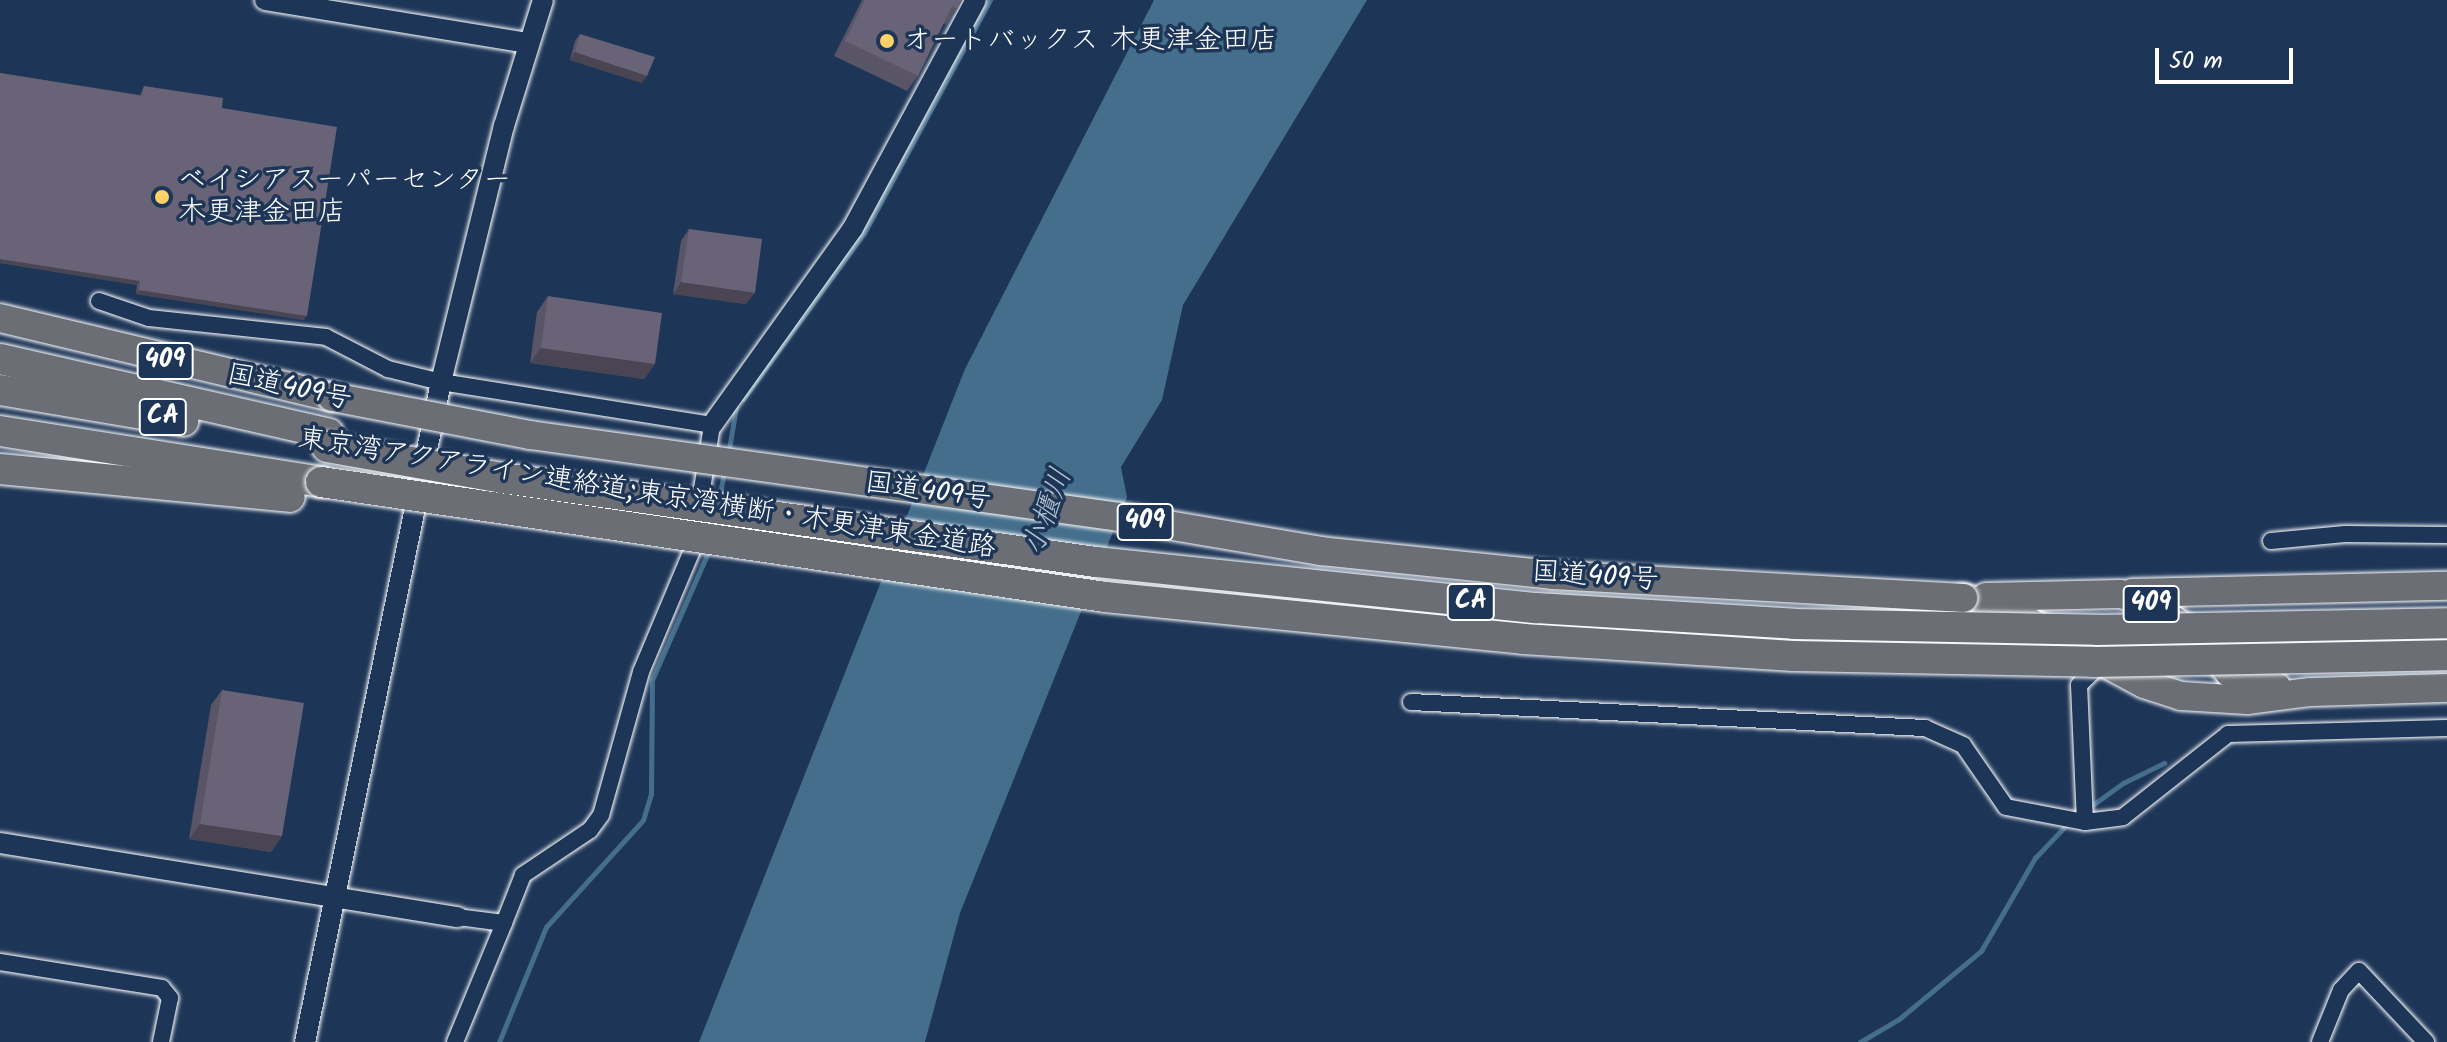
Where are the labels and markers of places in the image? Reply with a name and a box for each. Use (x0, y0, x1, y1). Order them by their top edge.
place label: オートバックス 木更津金田店 (903, 24, 1278, 58)
marker: オートバックス 木更津金田店 (878, 32, 896, 50)
place label: ベイシアスーパーセンター 木更津金田店 (178, 164, 513, 230)
marker: ベイシアスーパーセンター 木更津金田店 (153, 188, 171, 206)

